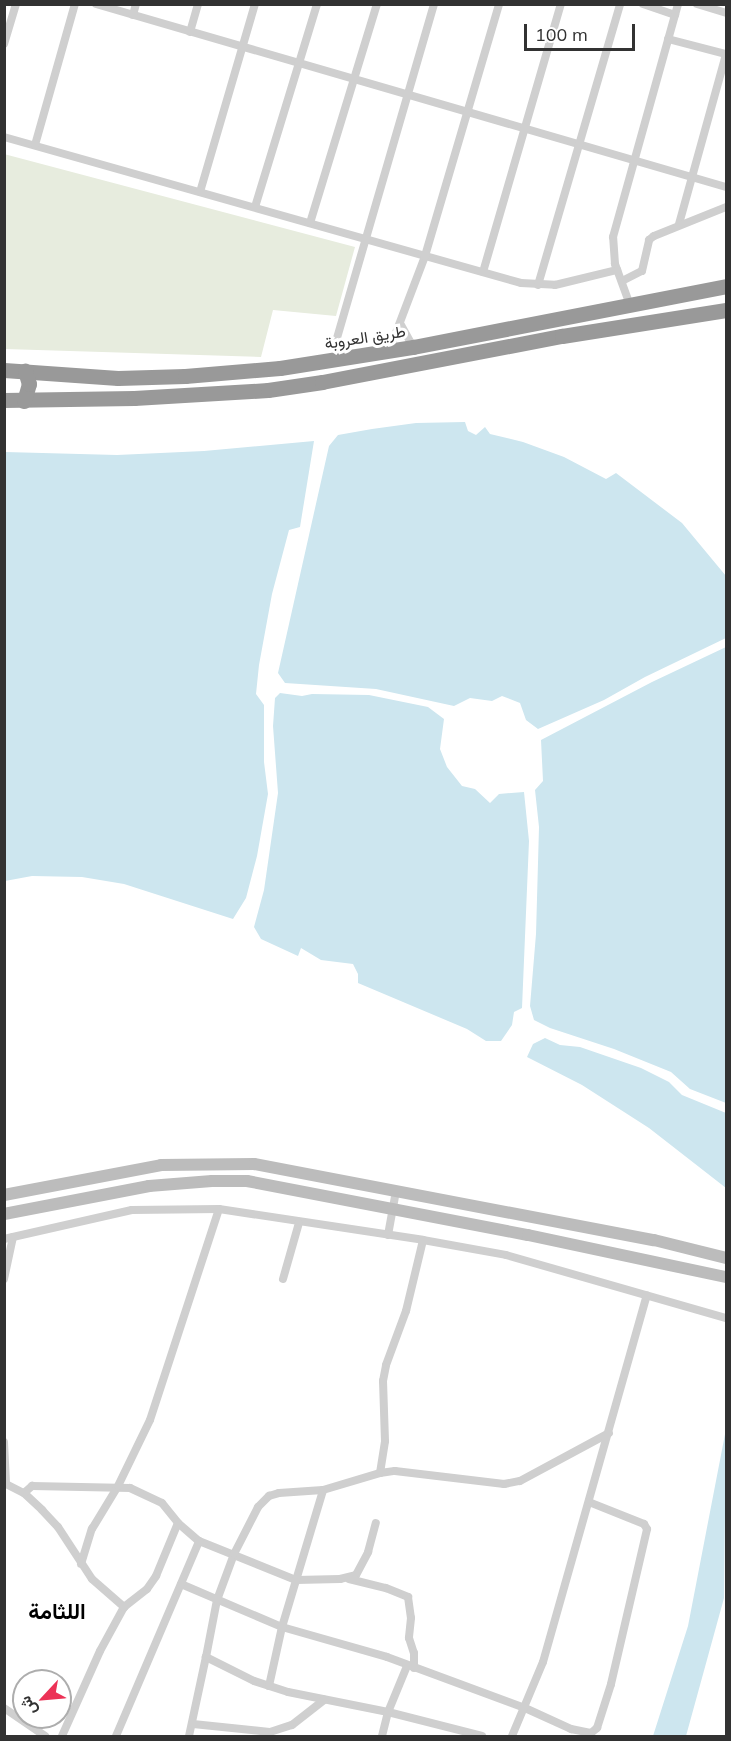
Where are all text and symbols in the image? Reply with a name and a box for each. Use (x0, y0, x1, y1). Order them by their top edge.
scale bar (527, 12, 638, 50)
text: 100 m (535, 23, 588, 46)
street label: طريق العروبة (323, 321, 407, 353)
district label: اللثامة (28, 1599, 86, 1625)
north arrow (12, 1669, 72, 1729)
text: ش (14, 1693, 41, 1719)

